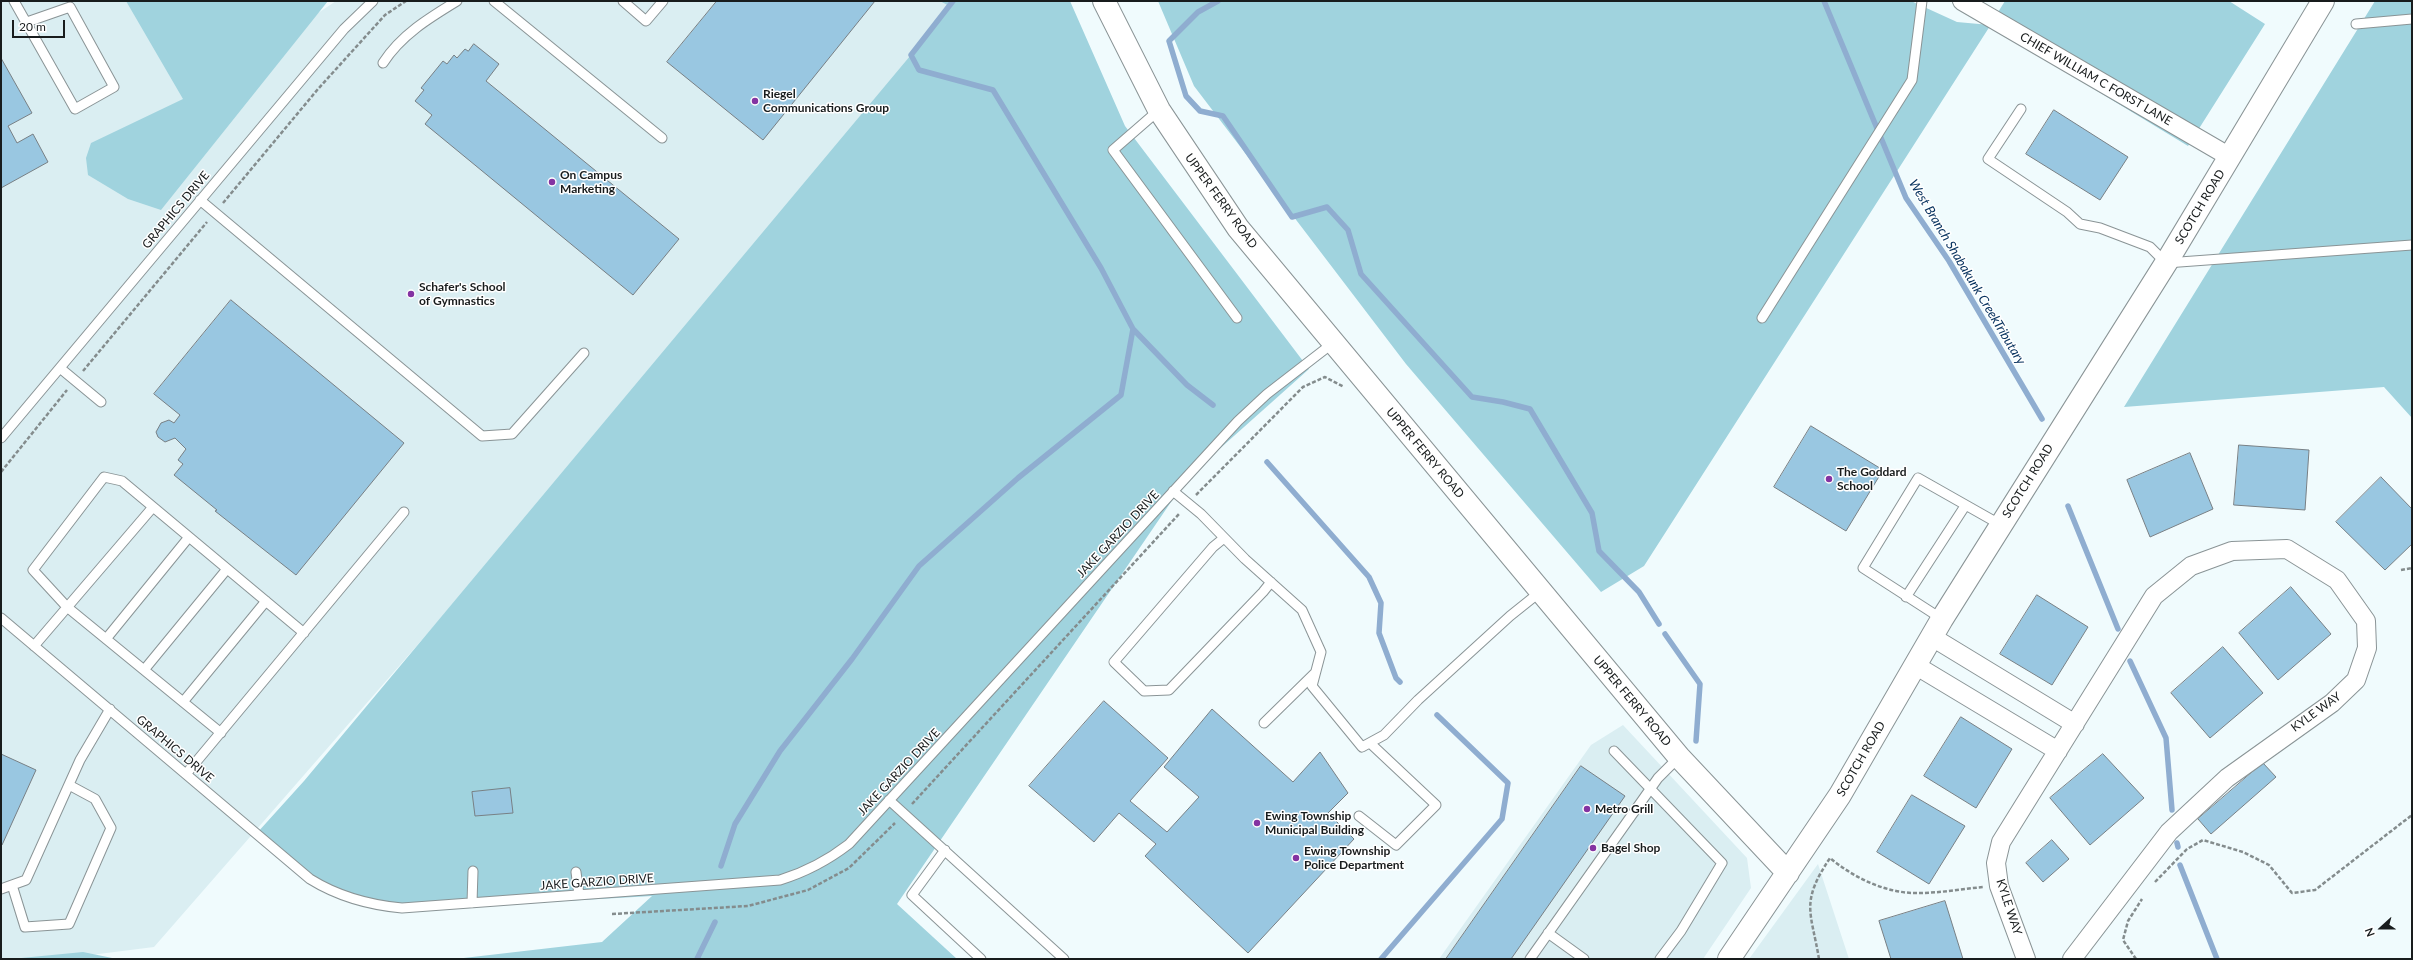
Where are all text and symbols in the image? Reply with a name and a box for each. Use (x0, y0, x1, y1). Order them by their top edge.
scale bar (14, 12, 67, 38)
text: 20 m (19, 19, 46, 34)
street label: CHIEF WILLIAM C FORST LANE (2017, 29, 2175, 129)
place label: Riegel Communications Group (763, 87, 889, 115)
marker: Riegel Communications Group (750, 96, 760, 106)
street label: UPPER FERRY ROAD (1182, 151, 1260, 251)
street label: SCOTCH ROAD (2172, 167, 2228, 247)
street label: GRAPHICS DRIVE (139, 168, 213, 252)
place label: On Campus Marketing (560, 168, 622, 196)
marker: On Campus Marketing (547, 177, 557, 187)
water label: West Branch Shabakunk CreekTributary (1905, 177, 2029, 367)
place label: Schafer's School of Gymnastics (419, 280, 506, 308)
marker: Schafer's School of Gymnastics (406, 289, 416, 299)
street label: UPPER FERRY ROAD (1383, 405, 1467, 501)
street label: SCOTCH ROAD (1999, 441, 2057, 521)
place label: The Goddard School (1837, 465, 1907, 493)
marker: The Goddard School (1824, 474, 1834, 484)
street label: JAKE GARZIO DRIVE (1074, 488, 1162, 580)
street label: UPPER FERRY ROAD (1590, 653, 1674, 749)
street label: KYLE WAY (2288, 689, 2344, 735)
street label: GRAPHICS DRIVE (133, 712, 217, 786)
street label: SCOTCH ROAD (1834, 719, 1888, 799)
street label: JAKE GARZIO DRIVE (855, 726, 943, 818)
place label: Metro Grill (1595, 802, 1653, 816)
marker: Metro Grill (1582, 804, 1592, 814)
place label: Ewing Township Municipal Building (1265, 809, 1364, 837)
marker: Ewing Township Municipal Building (1252, 818, 1262, 828)
place label: Bagel Shop (1601, 841, 1660, 855)
marker: Bagel Shop (1588, 843, 1598, 853)
place label: Ewing Township Police Department (1304, 844, 1404, 872)
marker: Ewing Township Police Department (1291, 853, 1301, 863)
street label: JAKE GARZIO DRIVE (540, 871, 654, 893)
street label: KYLE WAY (1993, 877, 2025, 937)
north arrow (2361, 908, 2401, 948)
text: N (2362, 926, 2377, 939)

